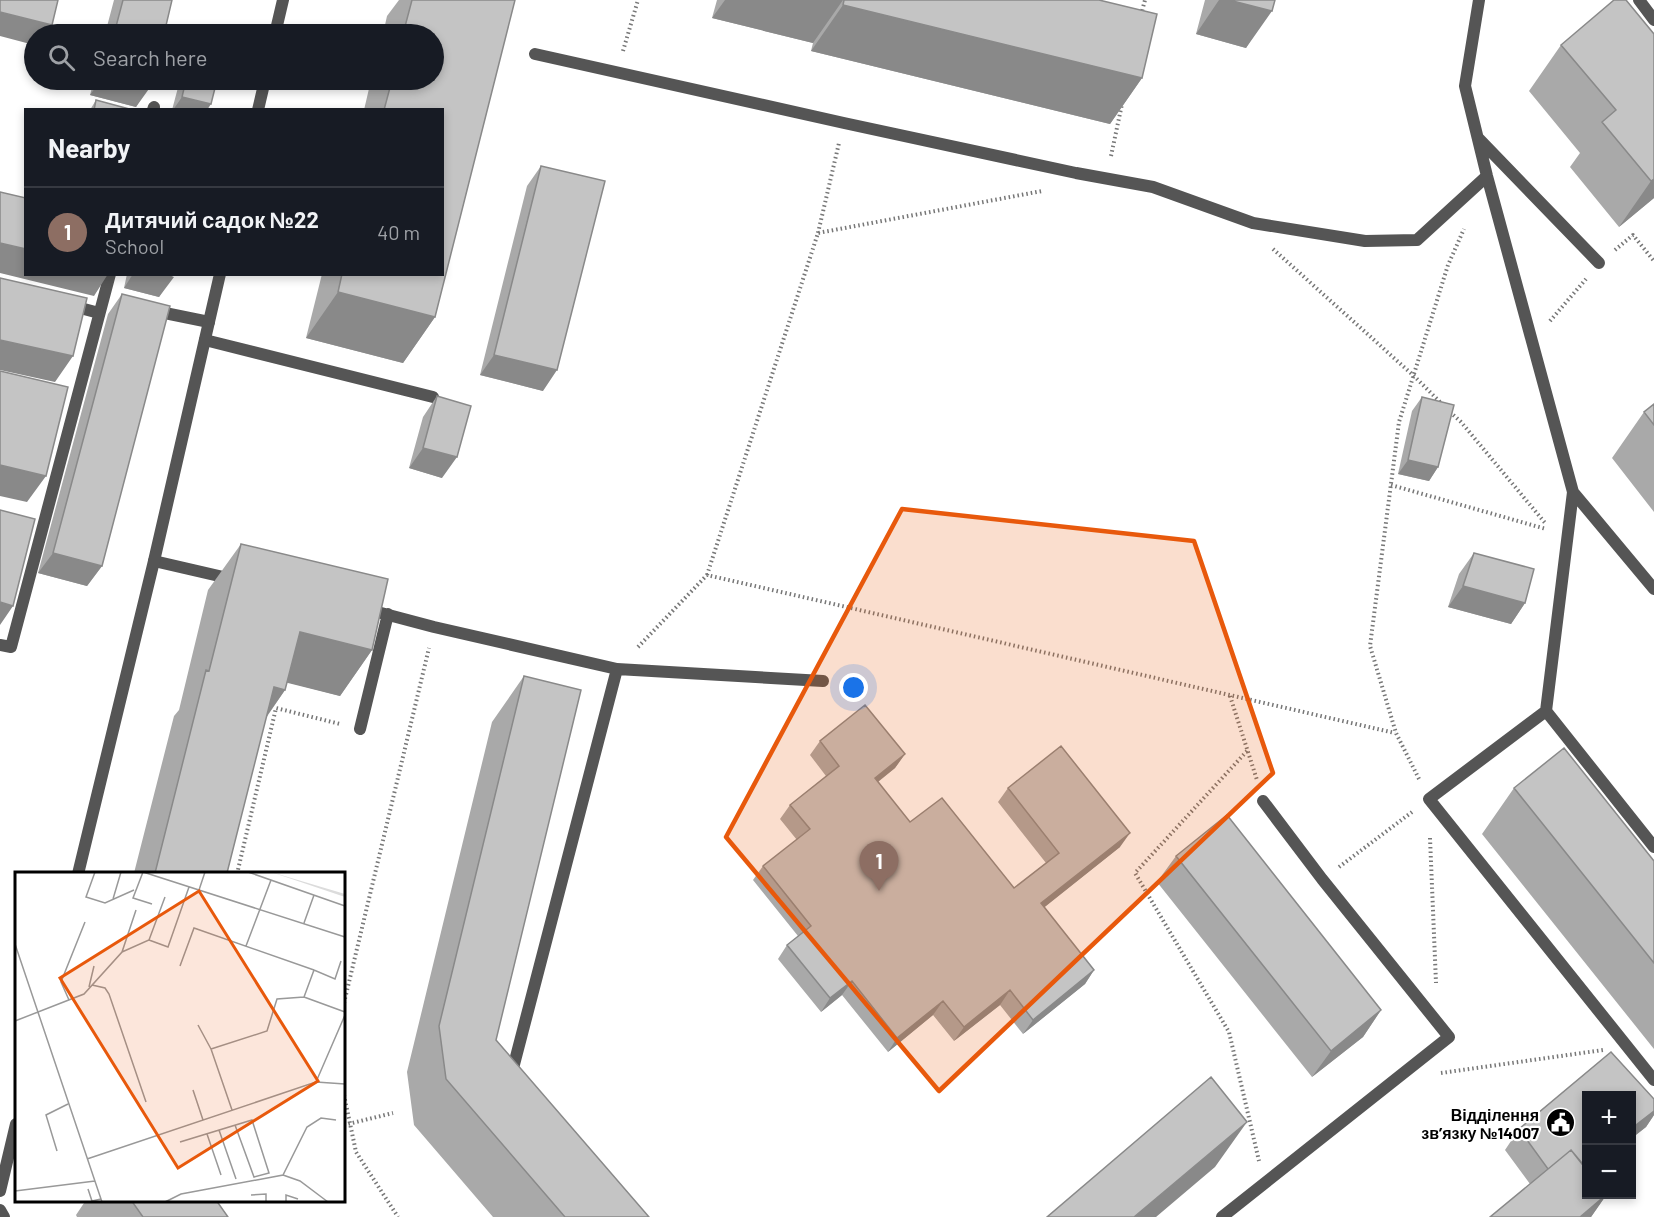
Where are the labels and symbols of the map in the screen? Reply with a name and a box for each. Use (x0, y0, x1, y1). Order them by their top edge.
your location (839, 673, 868, 702)
pin: 1 (860, 842, 898, 891)
inset map (15, 872, 345, 1202)
place label: Відділення зв’язку №14007 (1421, 1105, 1539, 1142)
public building icon: Відділення зв’язку №14007 (1544, 1107, 1576, 1139)

